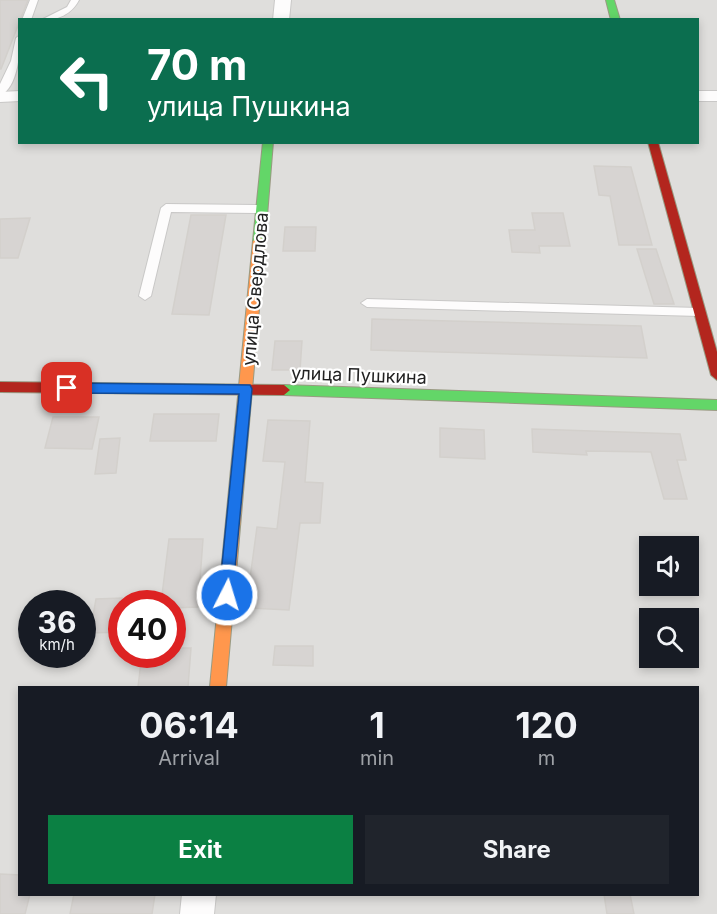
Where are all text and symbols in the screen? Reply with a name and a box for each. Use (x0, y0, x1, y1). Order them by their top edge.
text: 70 m (147, 39, 247, 90)
icon: left (48, 42, 126, 120)
text: улица Пушкина (147, 90, 351, 123)
street label: улица Свердлова (238, 211, 272, 367)
pin (41, 362, 92, 413)
street label: улица Пушкина (291, 362, 427, 388)
icon: arrive (50, 371, 83, 404)
map controls (639, 536, 699, 668)
button: sound (639, 536, 699, 596)
position arrow (195, 563, 259, 627)
speed limit sign: 40 (108, 590, 186, 668)
text: 36 (38, 604, 76, 640)
button: search (639, 608, 699, 668)
text: km/h (39, 635, 75, 654)
text: 06:14 (139, 703, 239, 747)
text: 1 (369, 703, 385, 747)
text: 120 (515, 703, 578, 747)
text: Arrival (158, 746, 220, 770)
text: min (360, 746, 394, 770)
text: m (538, 746, 555, 770)
button: Exit (48, 815, 353, 884)
button: Share (365, 815, 669, 884)

